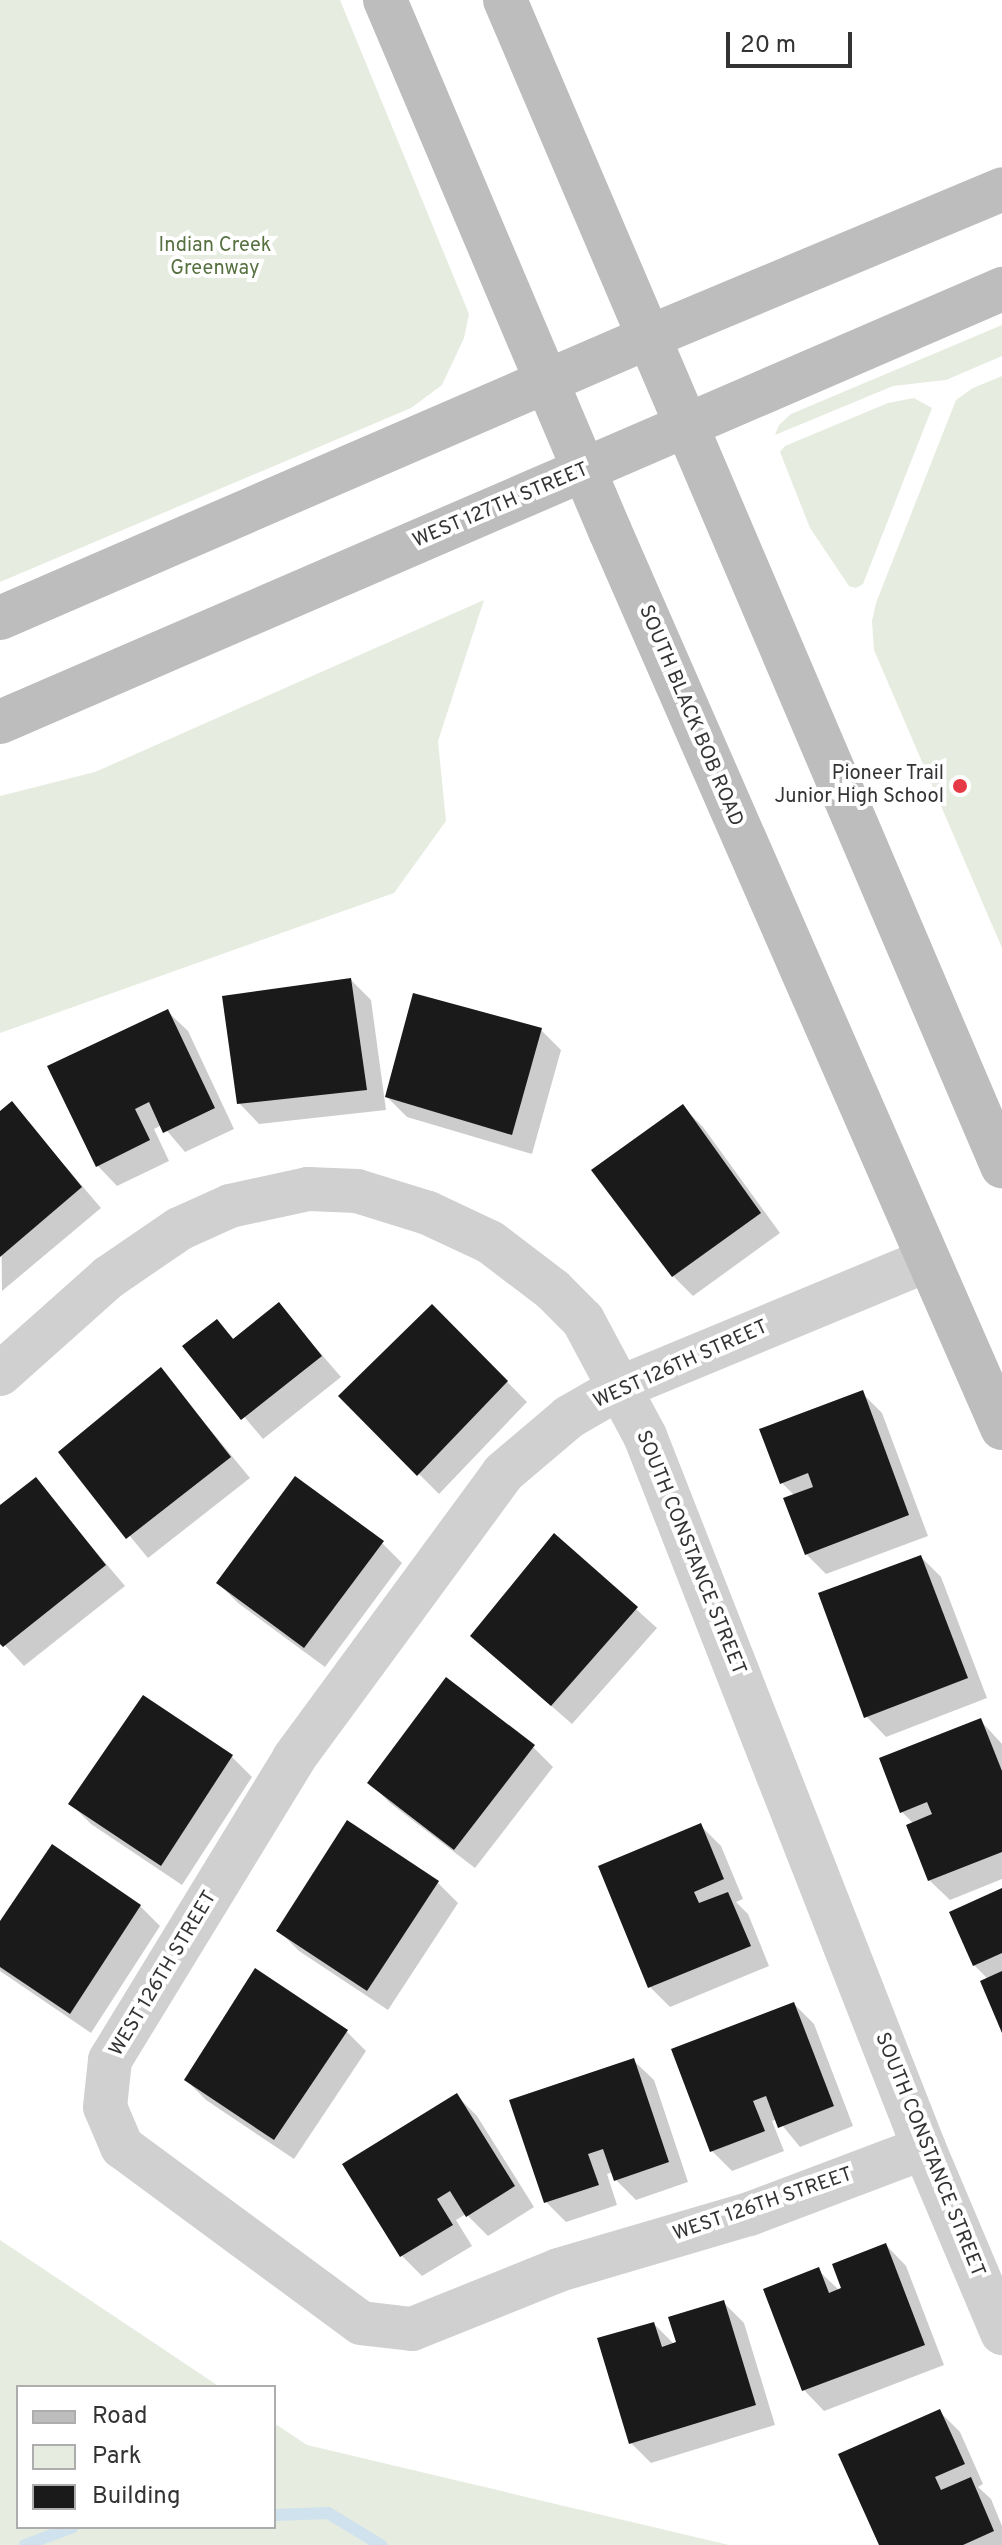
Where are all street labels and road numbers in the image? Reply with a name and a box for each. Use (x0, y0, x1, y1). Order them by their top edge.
street label: WEST 127TH STREET (409, 458, 593, 554)
street label: SOUTH BLACK BOB ROAD (632, 602, 748, 830)
street label: WEST 126TH STREET (590, 1316, 772, 1414)
street label: SOUTH CONSTANCE STREET (630, 1427, 750, 1679)
street label: WEST 126TH STREET (105, 1887, 223, 2061)
street label: SOUTH CONSTANCE STREET (869, 2029, 989, 2281)
street label: WEST 126TH STREET (670, 2163, 856, 2247)

